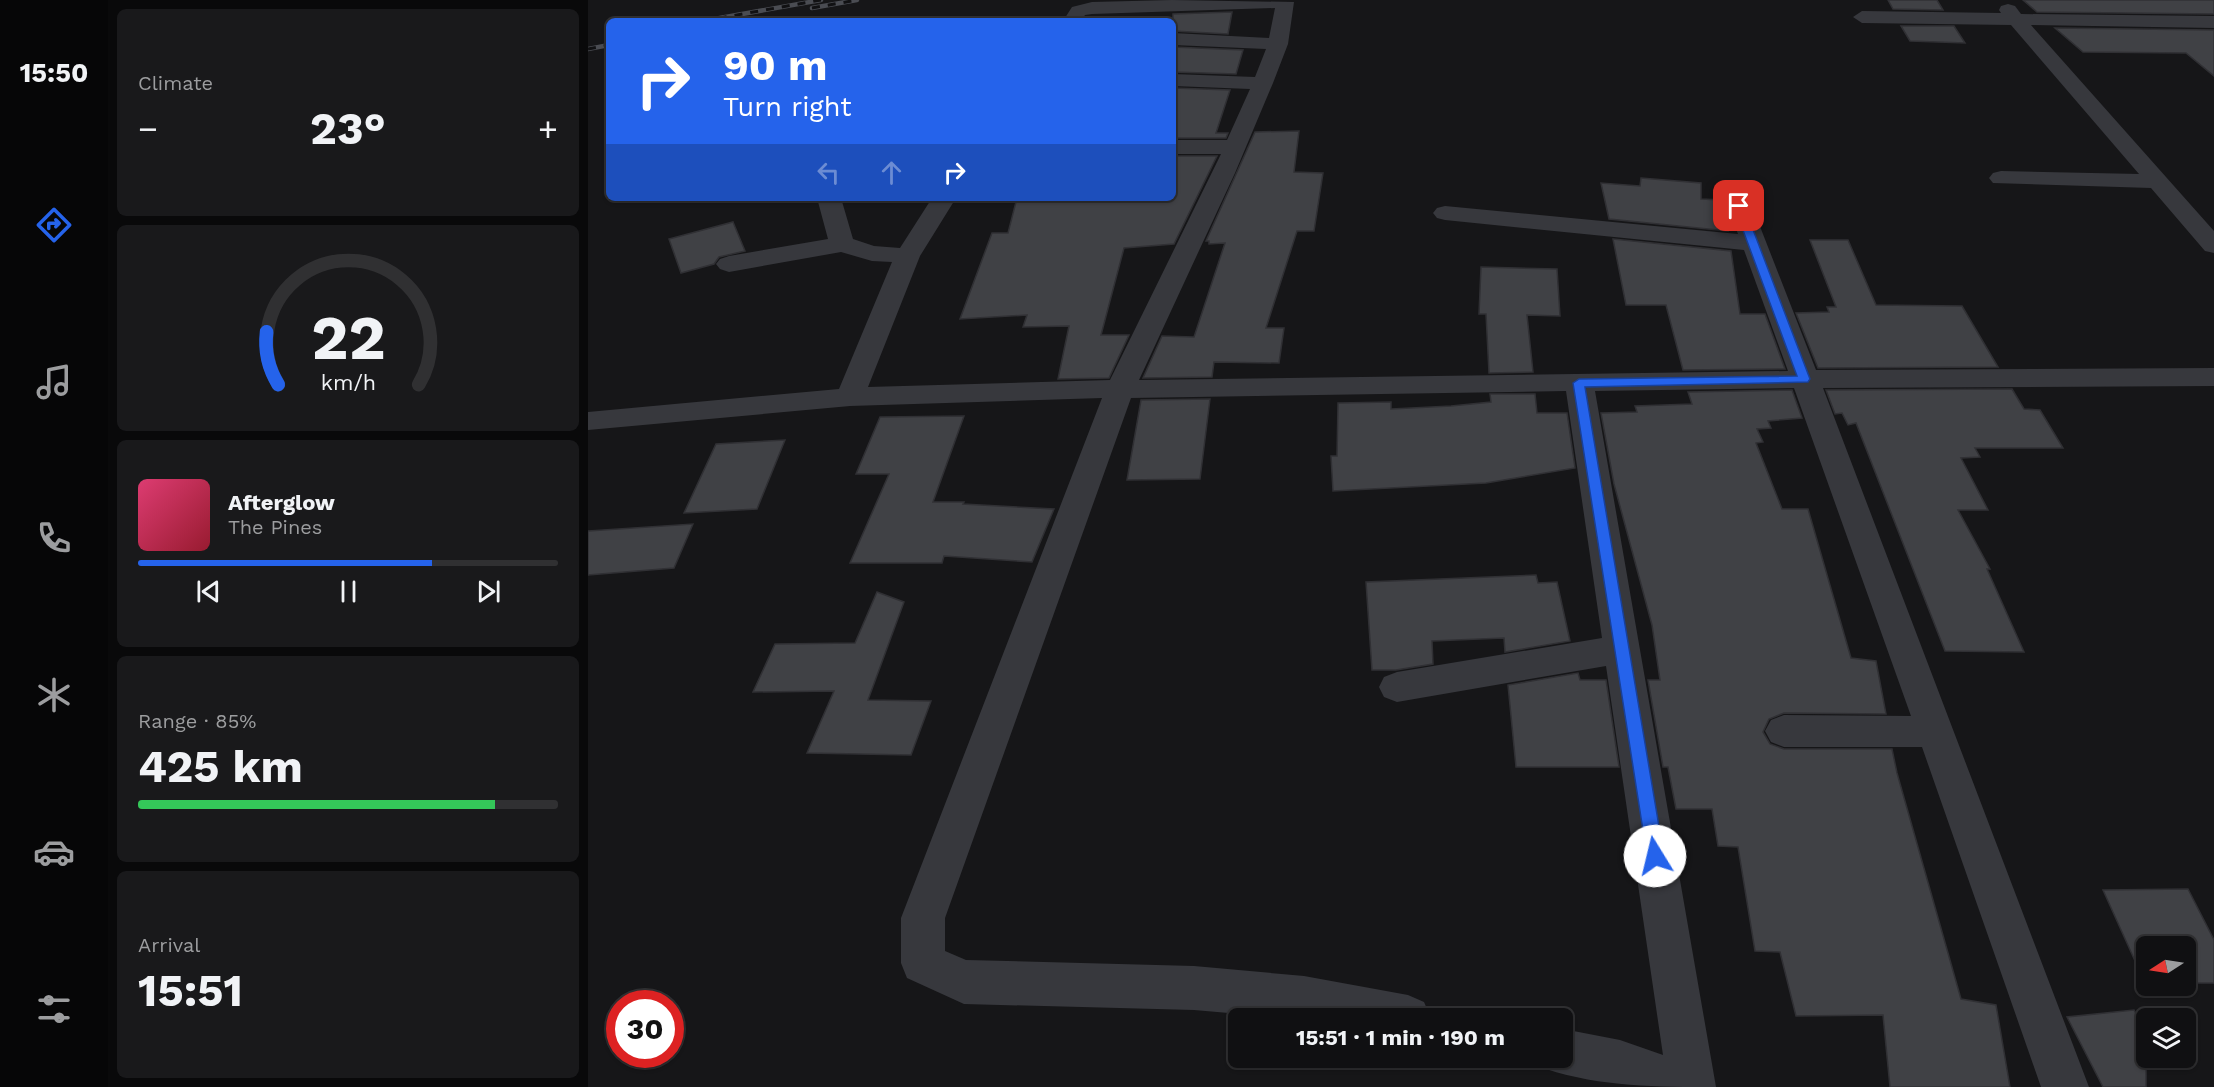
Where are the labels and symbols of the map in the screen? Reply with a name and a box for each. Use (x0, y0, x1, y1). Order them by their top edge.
pin (1713, 180, 1764, 231)
position arrow (1623, 824, 1687, 888)
north arrow (2136, 936, 2196, 996)
speed limit sign: 30 (606, 990, 684, 1068)

